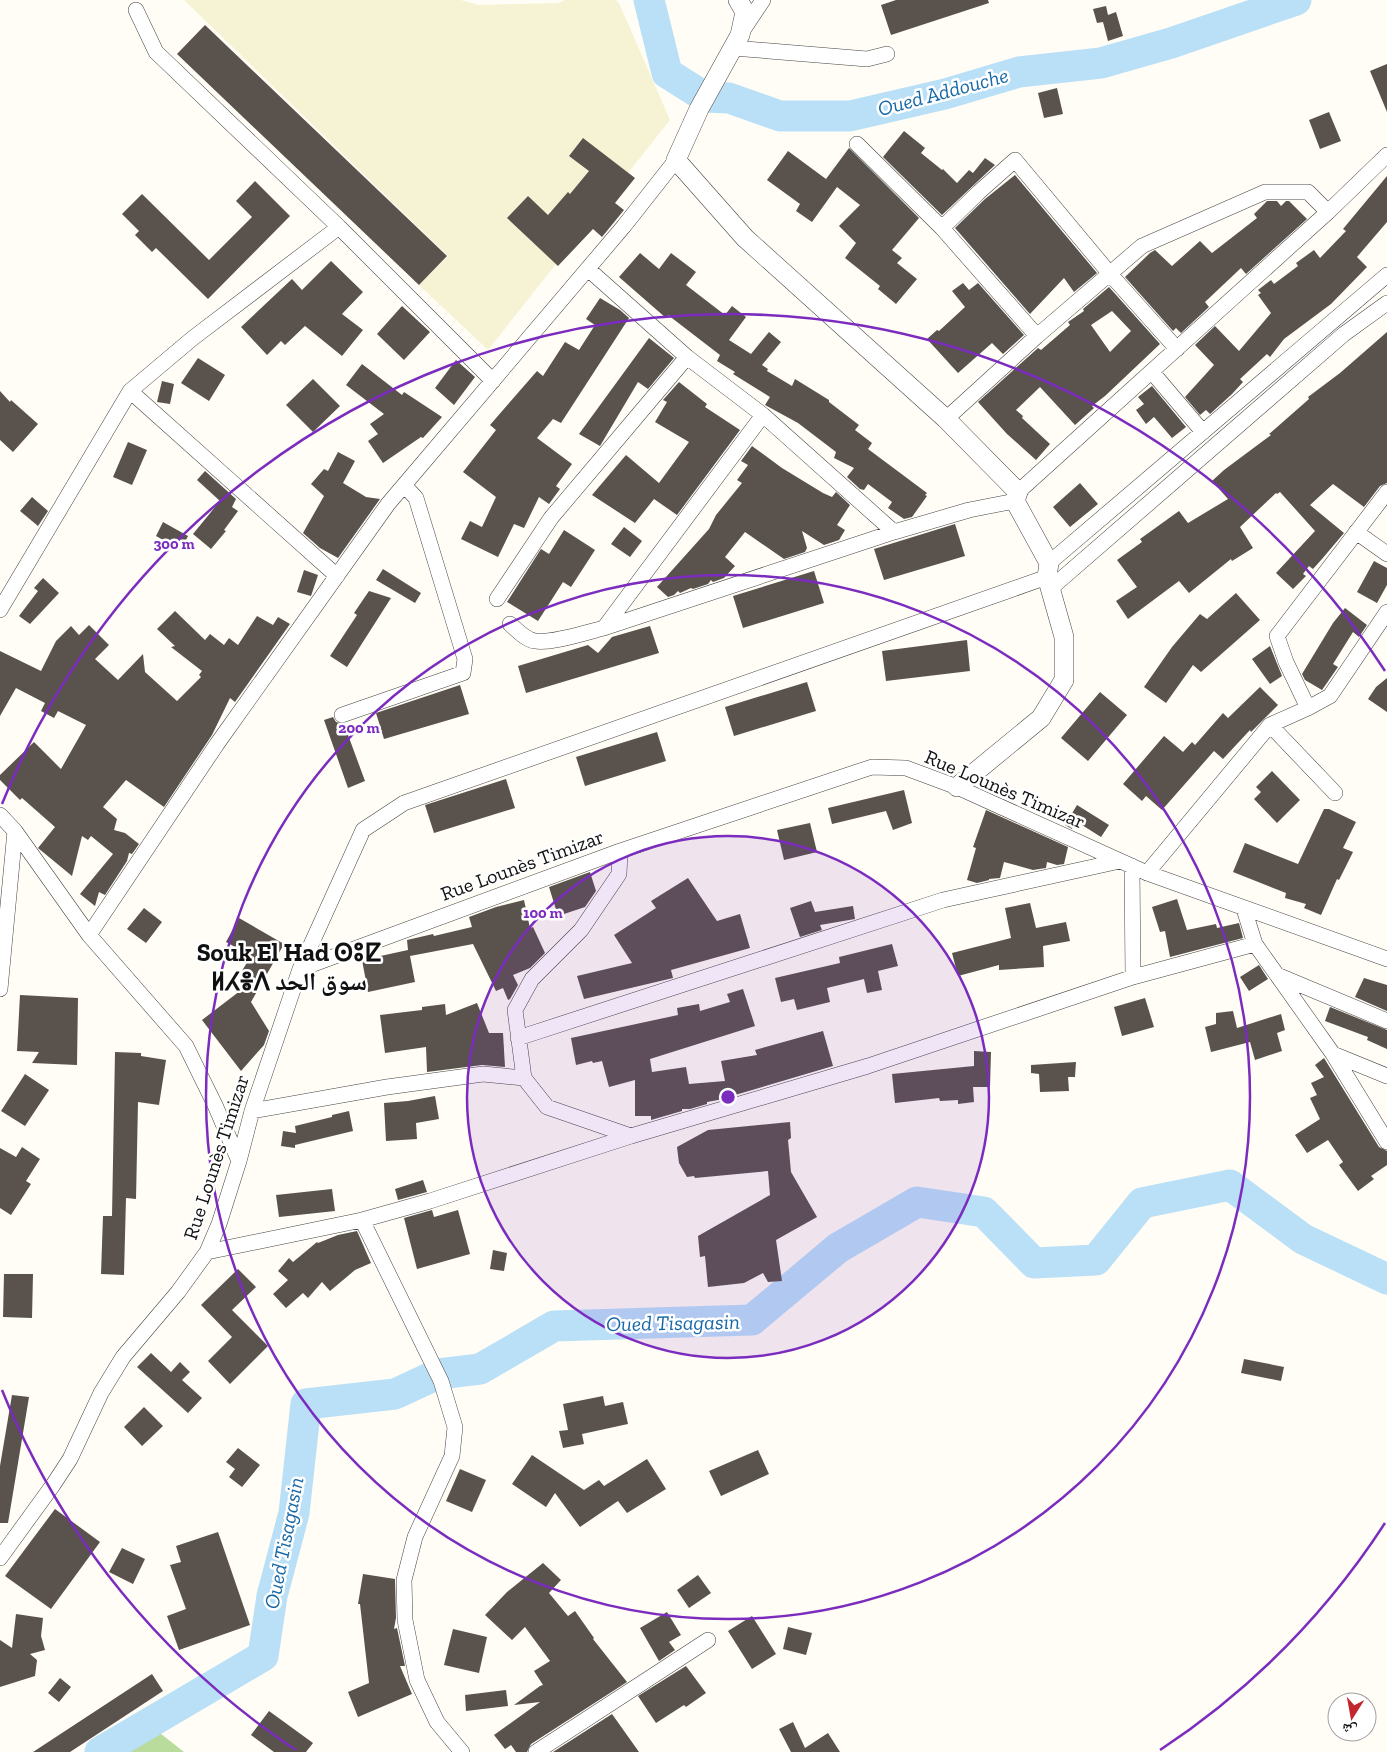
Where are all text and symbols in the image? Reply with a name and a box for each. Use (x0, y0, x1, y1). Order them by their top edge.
water label: Oued Addouche (875, 62, 1011, 121)
text: 300 m (153, 535, 195, 553)
text: 200 m (338, 719, 380, 737)
street label: Rue Lounès Timizar (921, 744, 1089, 834)
street label: Rue Lounès Timizar (437, 824, 607, 906)
text: 100 m (523, 904, 563, 922)
district label: Souk El Had ⵙⵓⵇ ⵍⵃⴻⴷ سوق الحد (197, 937, 381, 996)
street label: Rue Lounès Timizar (178, 1072, 254, 1242)
centre of rings (719, 1088, 737, 1106)
water label: Oued Tisagasin (606, 1309, 740, 1336)
water label: Oued Tisagasin (258, 1475, 309, 1611)
north arrow (1327, 1692, 1377, 1742)
text: ش (1341, 1719, 1359, 1739)

